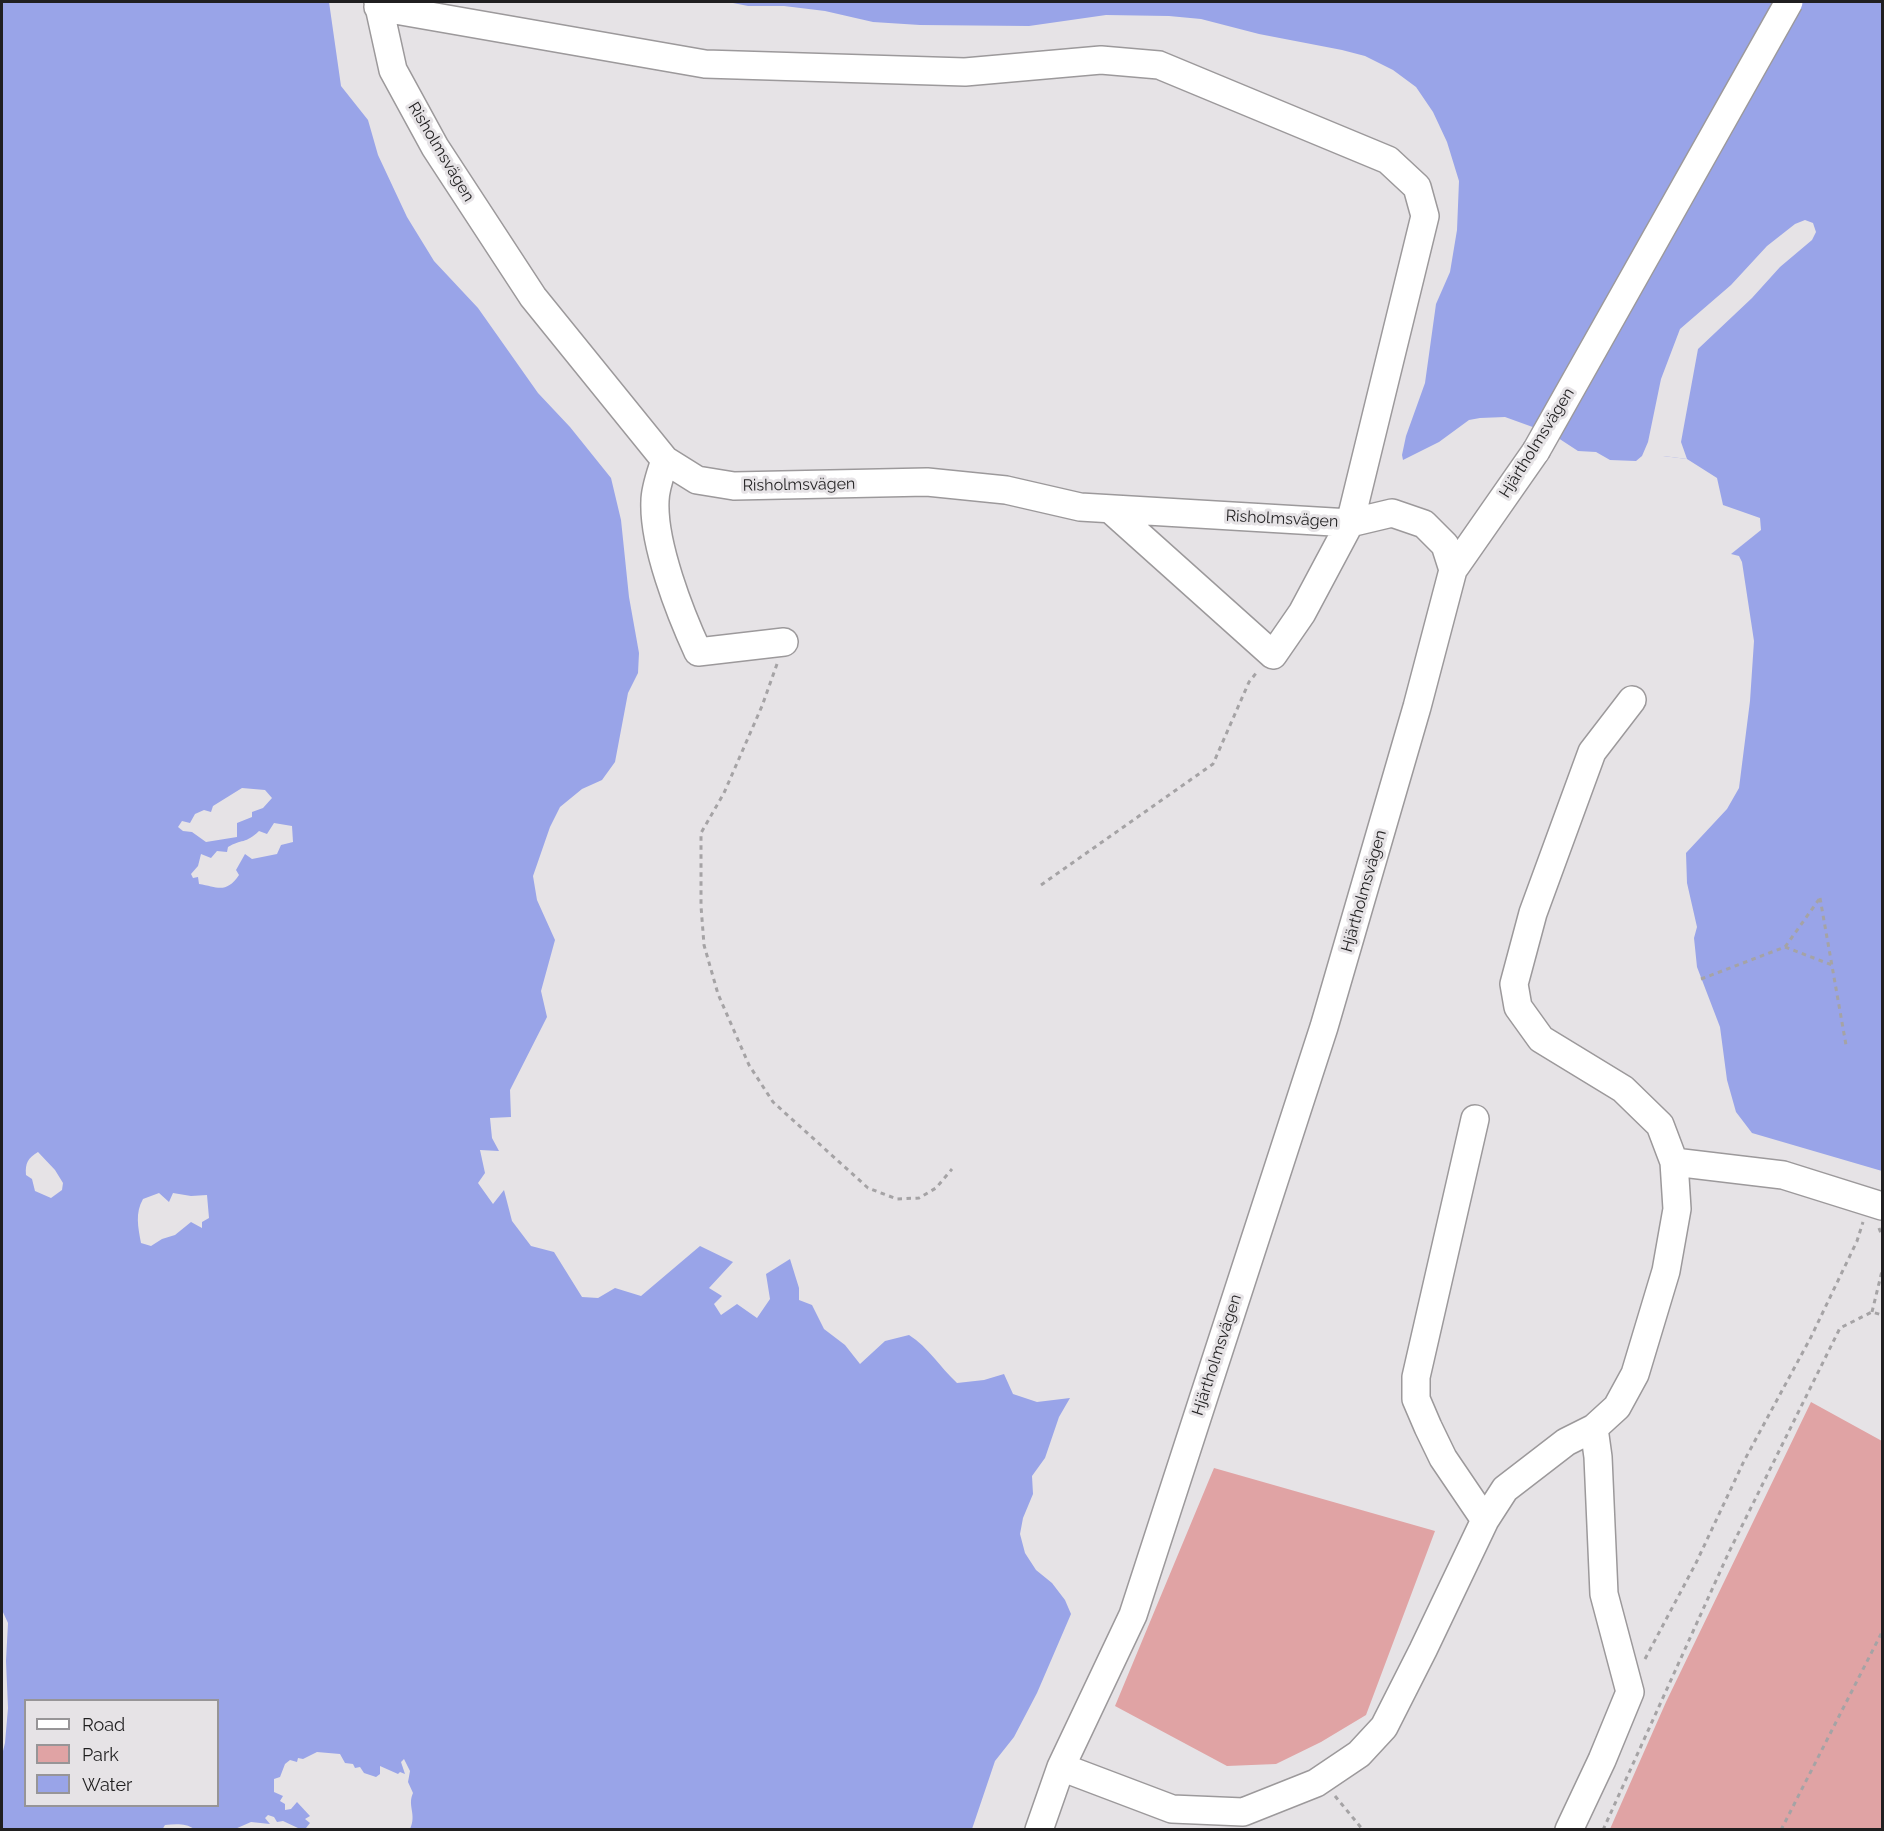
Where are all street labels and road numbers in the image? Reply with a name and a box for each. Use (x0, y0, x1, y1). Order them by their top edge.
street label: Risholmsvägen (404, 99, 478, 205)
street label: Hjärtholmsvägen (1495, 384, 1579, 502)
street label: Risholmsvägen (742, 474, 856, 496)
street label: Risholmsvägen (1225, 506, 1339, 532)
street label: Hjärtholmsvägen (1337, 828, 1391, 954)
street label: Hjärtholmsvägen (1188, 1292, 1246, 1418)

